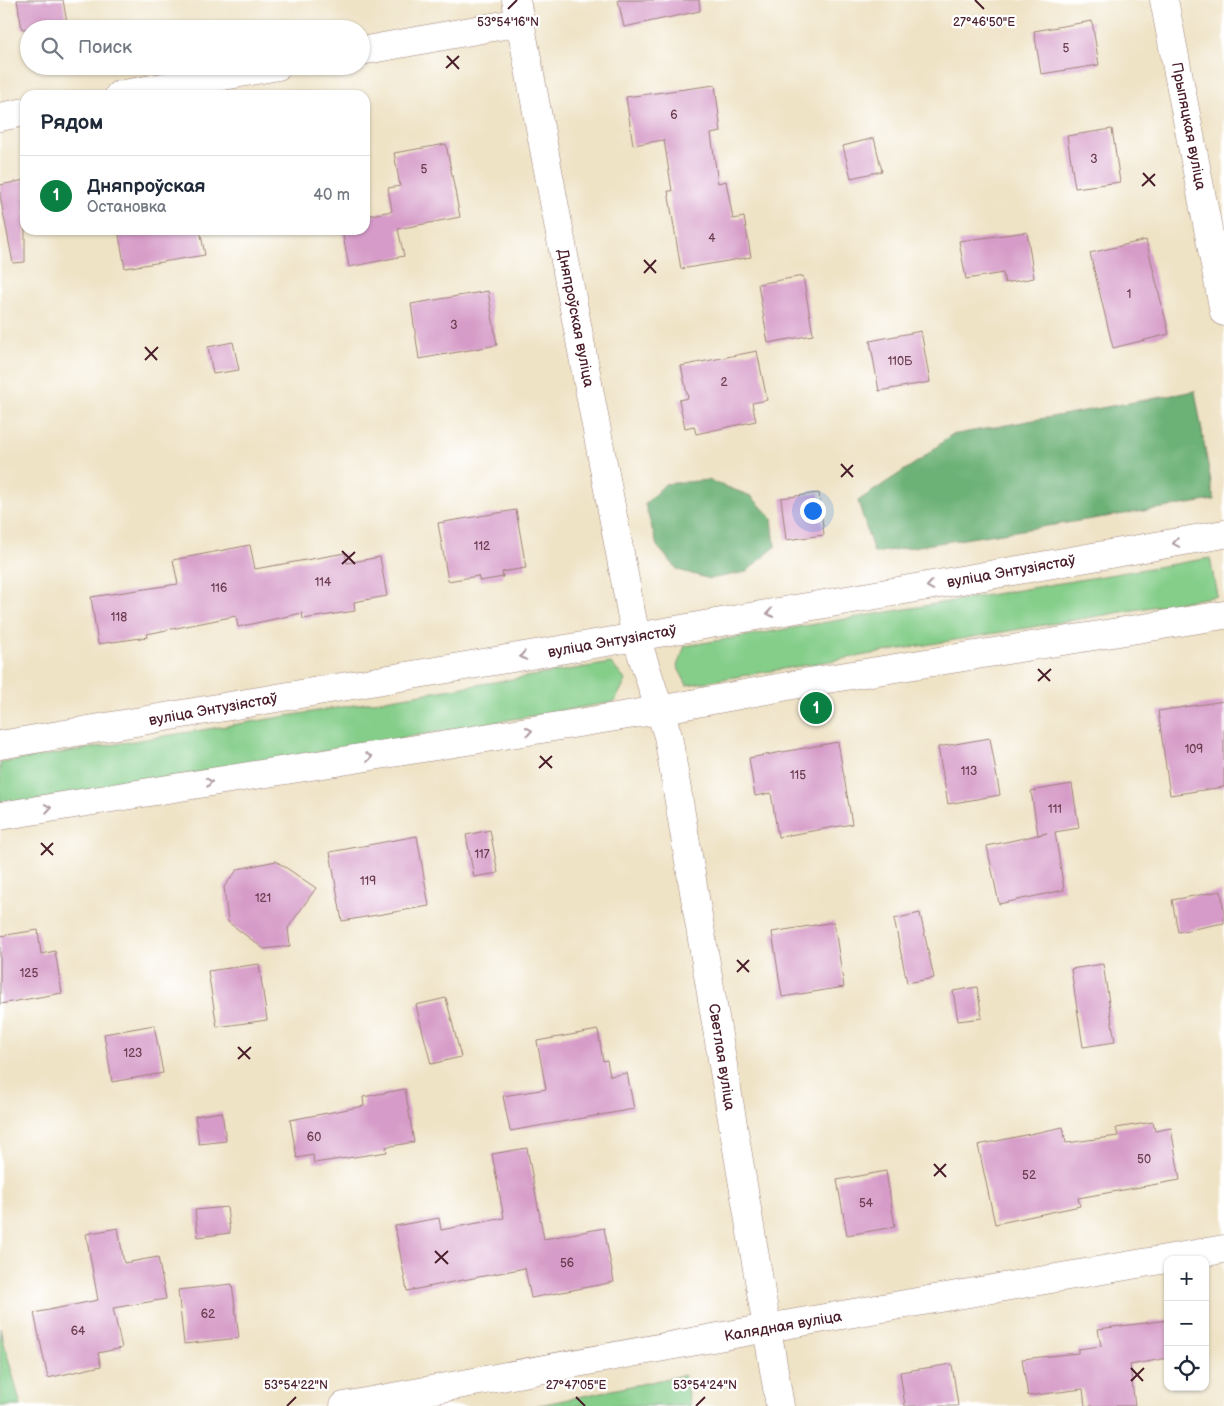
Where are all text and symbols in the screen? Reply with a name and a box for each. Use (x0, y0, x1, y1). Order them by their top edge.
text: 53°54'16"N (477, 15, 539, 30)
text: 27°46'50"E (953, 15, 1015, 30)
search box (20, 20, 370, 75)
icon: search (38, 34, 66, 62)
text: Поиск (78, 36, 132, 59)
house number: 5 (1063, 41, 1070, 56)
street label: Прыпяцкая вуліца (1167, 60, 1210, 192)
house number: 6 (670, 108, 678, 123)
text: Рядом (40, 110, 103, 135)
house number: 3 (1090, 152, 1098, 167)
house number: 5 (421, 162, 428, 177)
text: Дняпроўская (87, 175, 205, 198)
text: 1 (53, 186, 59, 205)
text: 40 m (313, 186, 350, 205)
text: Остановка (87, 198, 166, 217)
house number: 4 (708, 231, 716, 246)
street label: Дняпроўская вуліца (553, 247, 598, 389)
house number: 1 (1127, 287, 1131, 302)
house number: 3 (450, 318, 458, 333)
house number: 110Б (888, 354, 913, 369)
house number: 2 (720, 375, 728, 390)
your location (800, 498, 826, 524)
one-way arrow (1172, 537, 1180, 547)
house number: 112 (474, 539, 490, 554)
street label: вуліца Энтузіястаў (945, 551, 1077, 592)
house number: 114 (315, 575, 332, 590)
one-way arrow (925, 580, 934, 590)
house number: 116 (211, 581, 227, 596)
one-way arrow (765, 608, 774, 618)
house number: 118 (111, 610, 127, 625)
street label: вуліца Энтузіястаў (546, 621, 678, 662)
one-way arrow (519, 650, 528, 660)
street label: вуліца Энтузіястаў (147, 689, 279, 730)
pin: 1 (800, 689, 832, 727)
one-way arrow (525, 726, 534, 736)
house number: 109 (1185, 742, 1203, 757)
one-way arrow (365, 752, 373, 762)
house number: 113 (961, 764, 977, 779)
house number: 115 (790, 768, 806, 783)
one-way arrow (204, 778, 213, 788)
house number: 111 (1048, 802, 1062, 817)
one-way arrow (44, 804, 52, 814)
house number: 117 (474, 847, 490, 862)
house number: 119 (360, 874, 376, 889)
house number: 121 (255, 891, 271, 906)
house number: 125 (20, 966, 38, 981)
street label: Светлая вуліца (704, 1002, 739, 1112)
house number: 123 (124, 1046, 142, 1061)
house number: 60 (307, 1130, 321, 1145)
house number: 50 (1137, 1152, 1151, 1167)
house number: 52 (1022, 1168, 1036, 1183)
house number: 54 (859, 1196, 874, 1211)
house number: 56 (560, 1256, 574, 1271)
map controls (1164, 1256, 1209, 1391)
button: + (1164, 1256, 1209, 1301)
button: − (1164, 1301, 1209, 1346)
house number: 62 (201, 1307, 215, 1322)
street label: Калядная вуліца (723, 1307, 843, 1346)
house number: 64 (71, 1324, 86, 1339)
button: locate (1164, 1346, 1209, 1391)
text: 53°54'22"N (264, 1378, 328, 1393)
text: 27°47'05"E (546, 1378, 606, 1393)
text: 53°54'24"N (673, 1378, 737, 1393)

